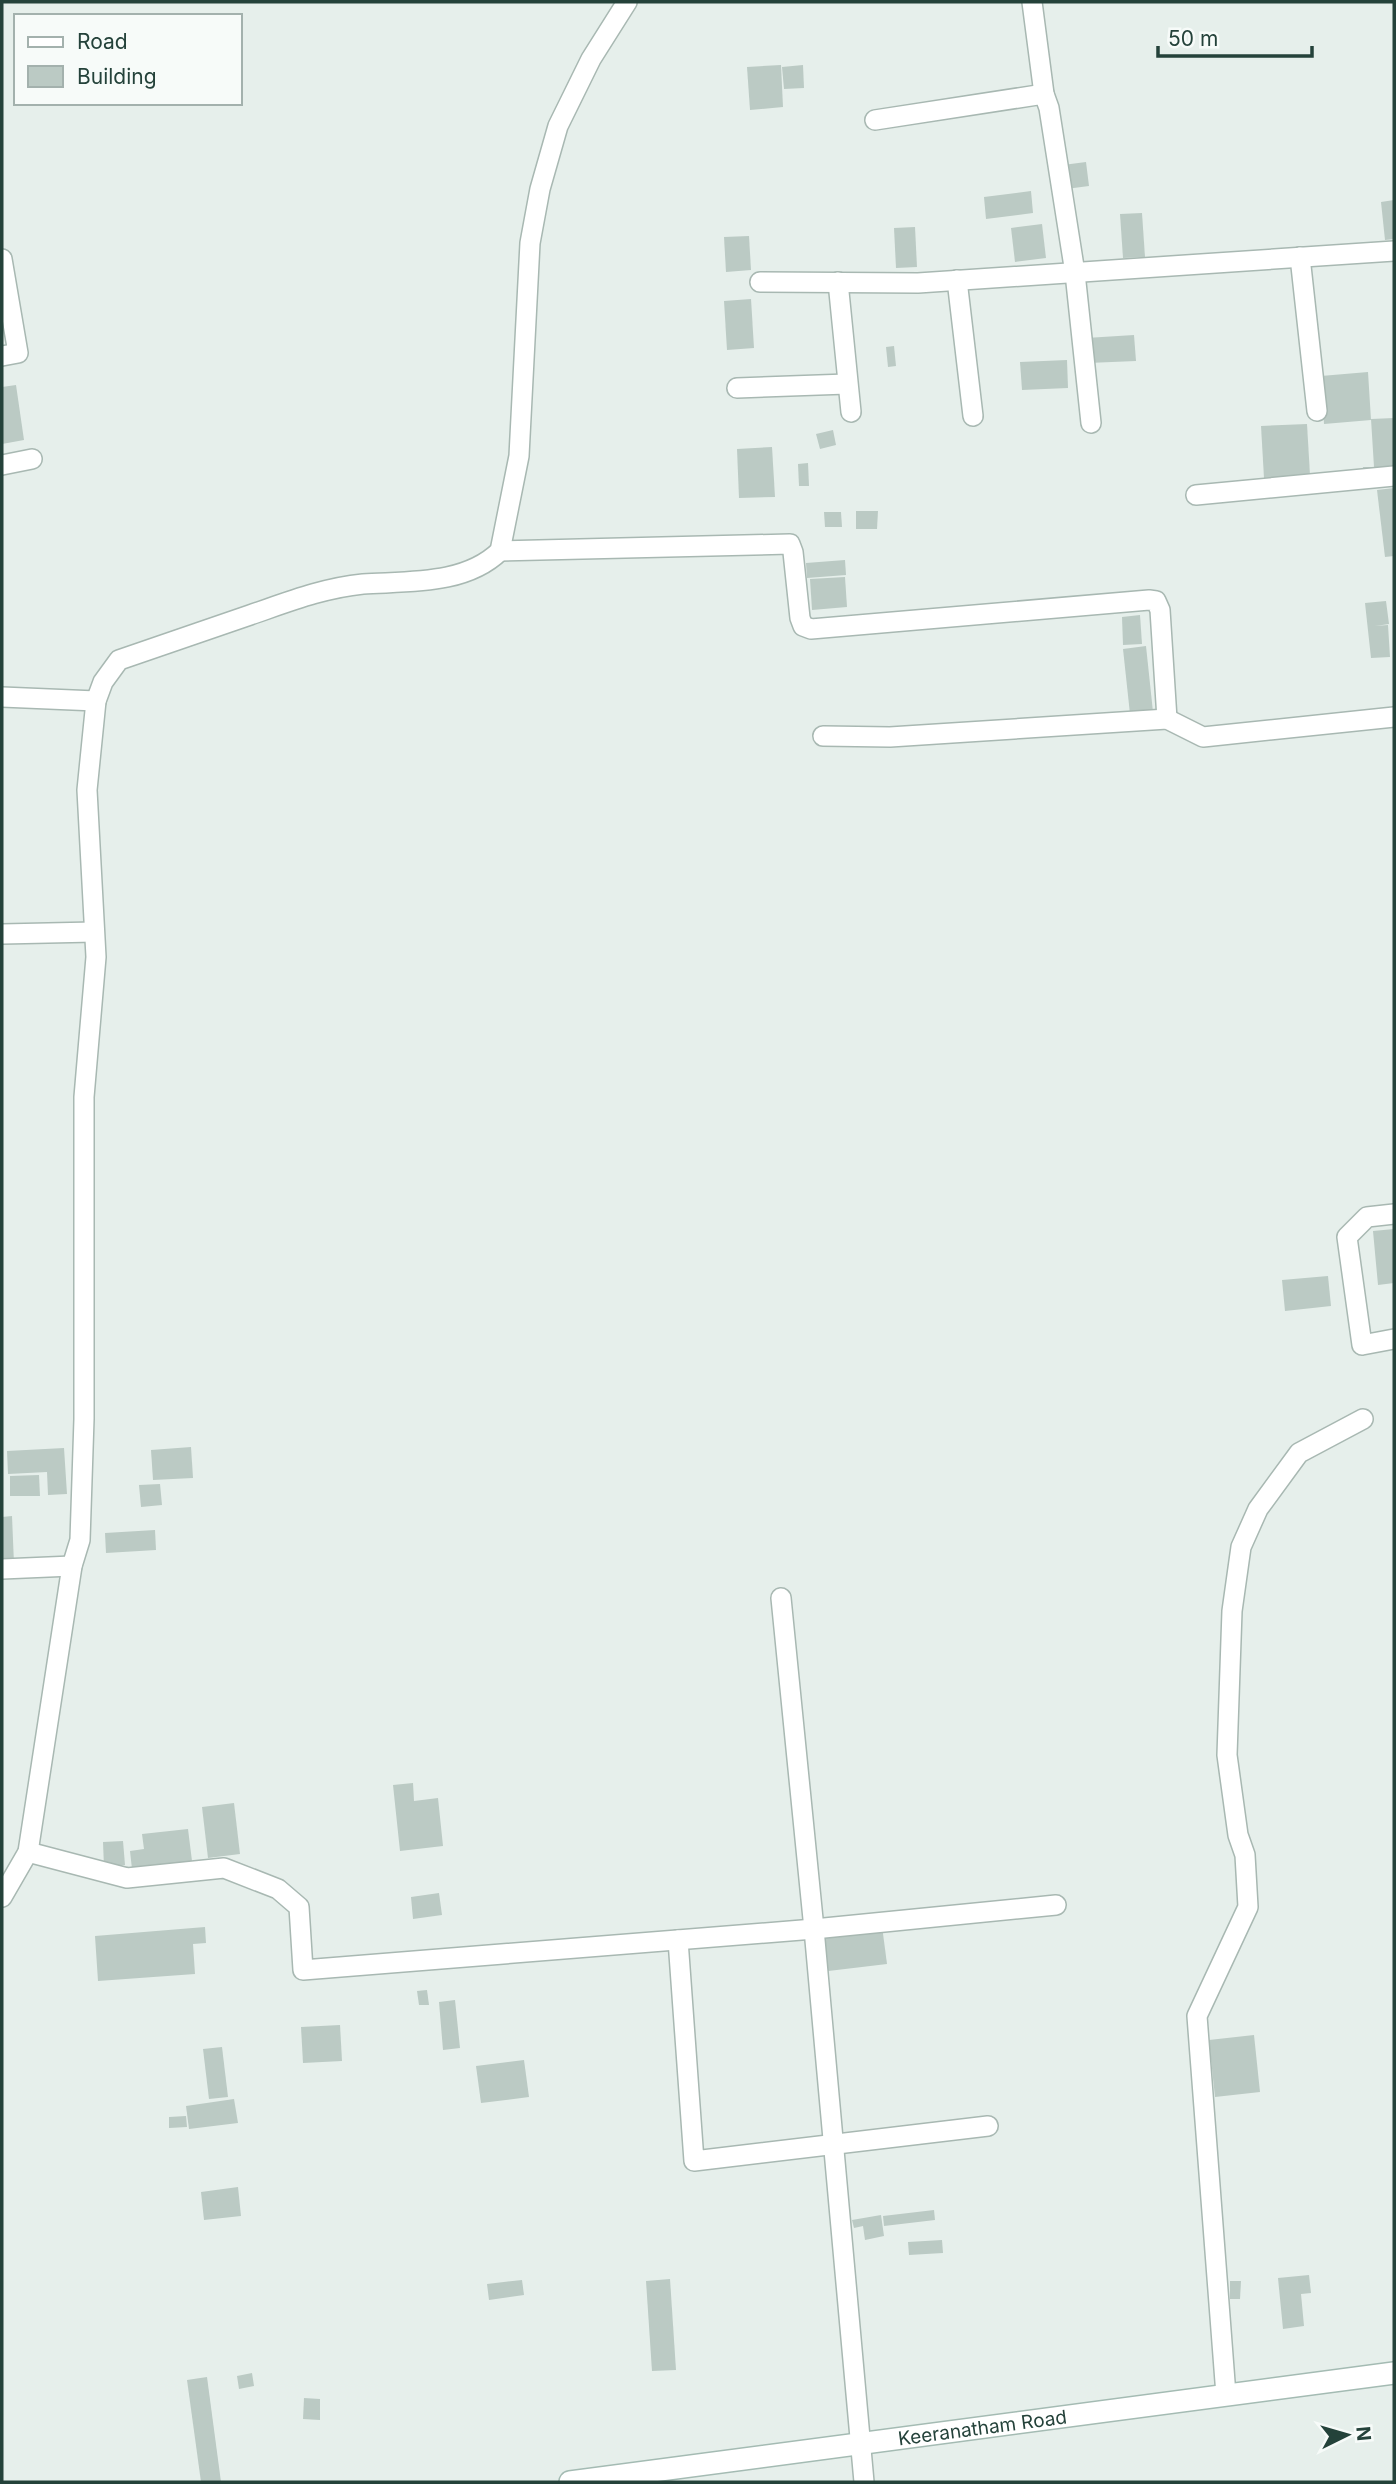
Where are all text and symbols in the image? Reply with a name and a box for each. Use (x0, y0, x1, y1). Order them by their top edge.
legend (14, 14, 242, 105)
scale bar (1158, 14, 1312, 58)
text: 50 m (1168, 26, 1218, 51)
text: Road (77, 29, 128, 54)
text: Building (77, 64, 157, 89)
north arrow (1312, 2400, 1382, 2470)
street label: Keeranatham Road (897, 2405, 1068, 2450)
text: N (1351, 2425, 1376, 2442)

